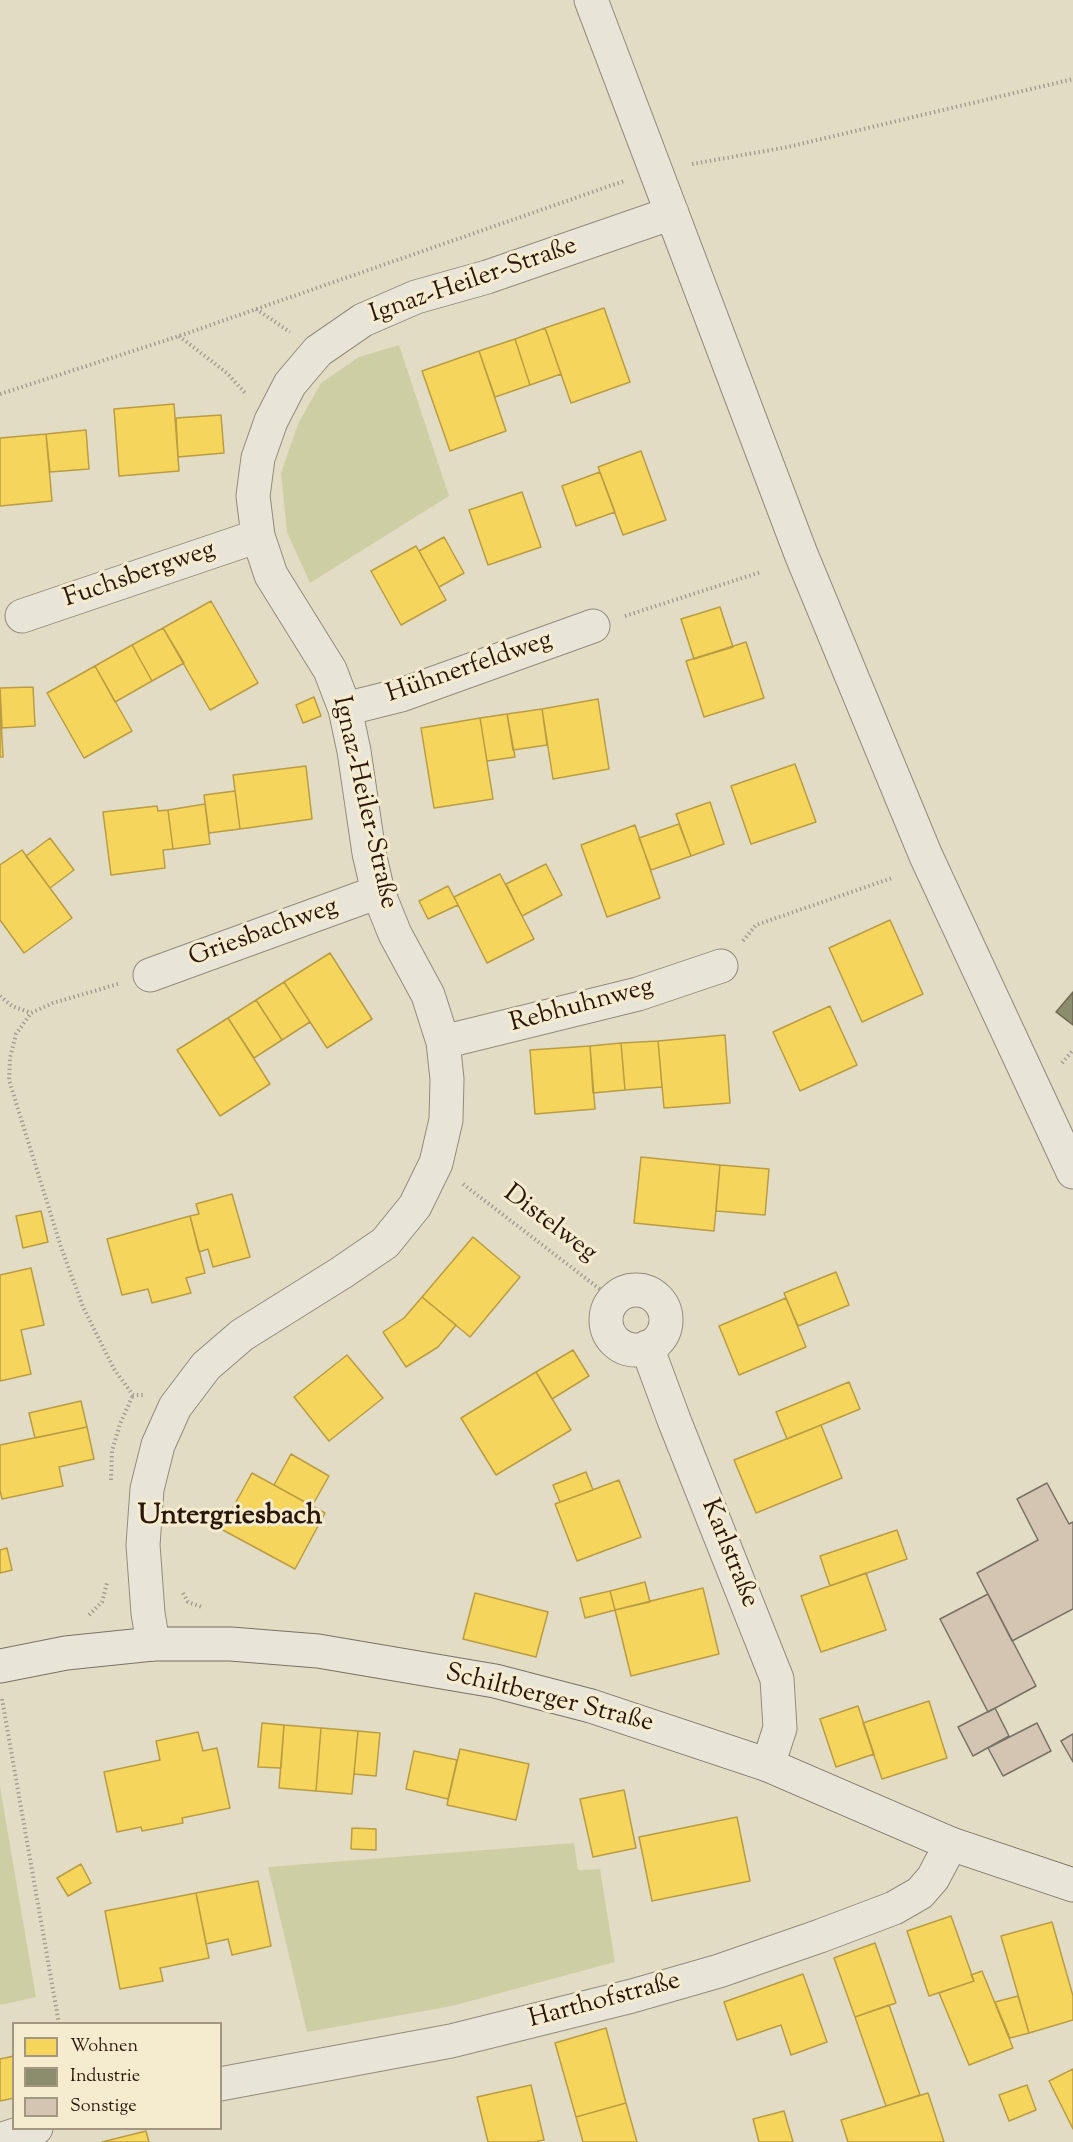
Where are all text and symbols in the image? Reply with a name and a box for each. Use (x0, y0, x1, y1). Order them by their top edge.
street label: Ignaz-Heiler-Straße (366, 232, 582, 332)
street label: Fuchsbergweg (60, 536, 220, 616)
street label: Hühnerfeldweg (383, 626, 557, 712)
street label: Ignaz-Heiler-Straße (323, 694, 403, 912)
street label: Griesbachweg (185, 893, 343, 975)
street label: Rebhuhnweg (507, 973, 657, 1041)
street label: Distelweg (496, 1180, 602, 1270)
street label: Karlstraße (692, 1495, 764, 1613)
district label: Untergriesbach (138, 1501, 322, 1535)
street label: Schiltberger Straße (442, 1659, 656, 1741)
street label: Harthofstraße (526, 1967, 684, 2037)
legend (12, 2022, 222, 2130)
text: Wohnen (70, 2034, 138, 2060)
text: Industrie (70, 2064, 140, 2090)
text: Sonstige (70, 2094, 137, 2120)

